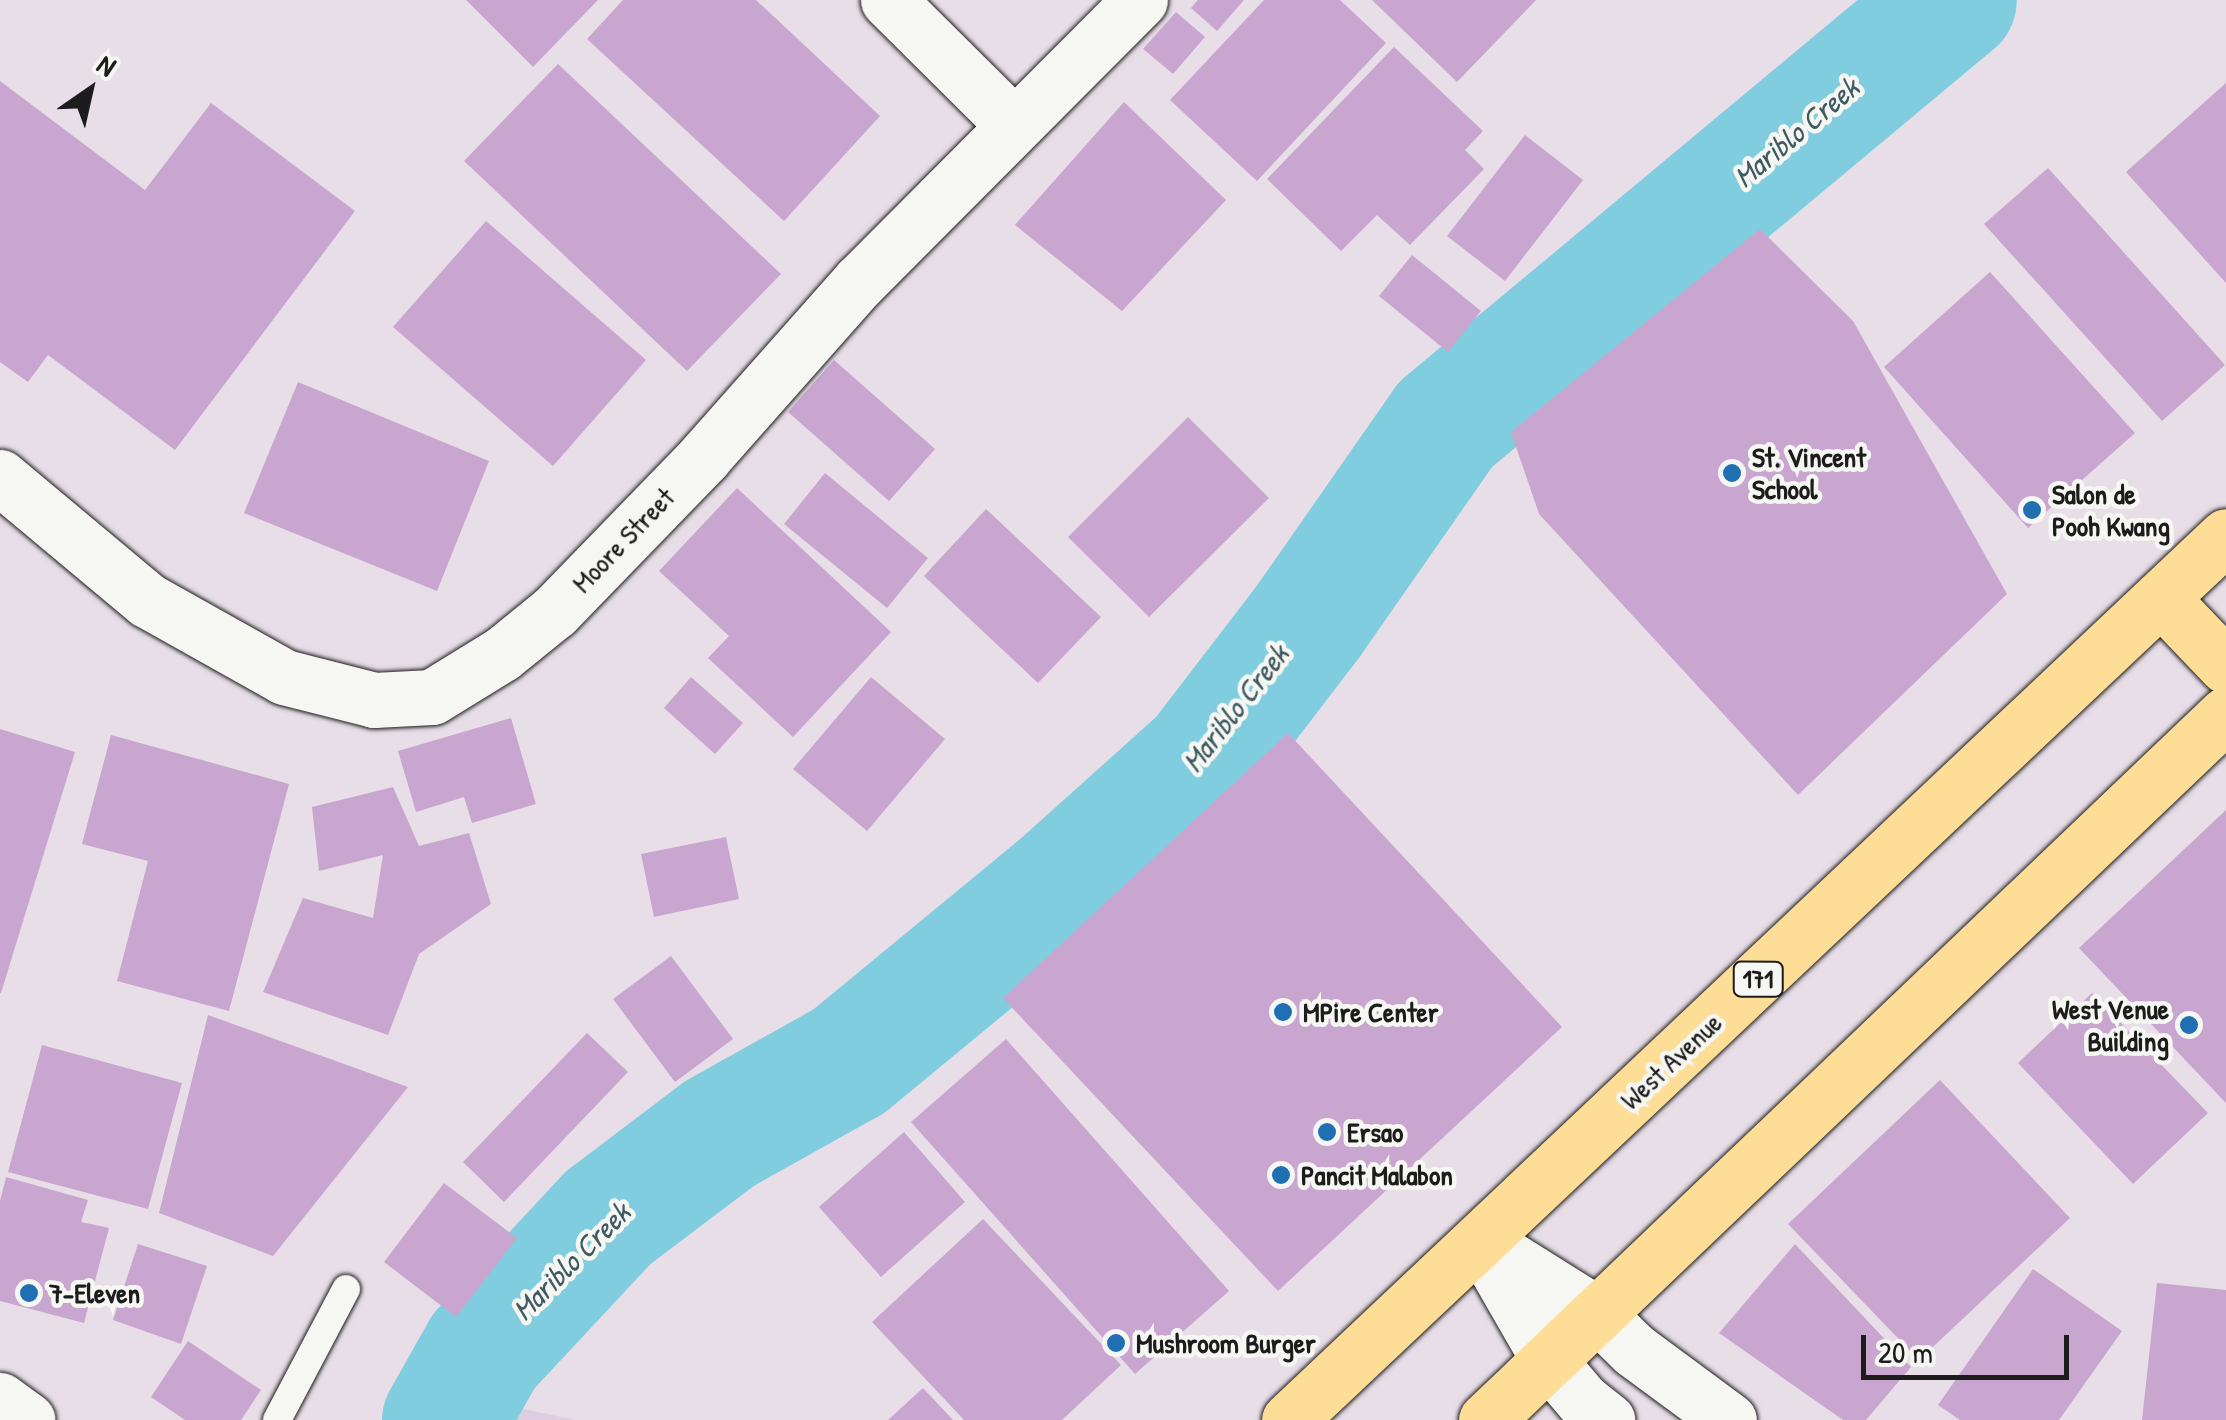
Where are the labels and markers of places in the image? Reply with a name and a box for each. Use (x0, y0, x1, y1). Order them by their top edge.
place label: St. Vincent School (1752, 440, 1866, 506)
marker: St. Vincent School (1721, 462, 1743, 484)
place label: Salon de Pooh Kwang (2052, 477, 2170, 543)
marker: Salon de Pooh Kwang (2021, 499, 2043, 521)
place label: West Venue Building (2052, 992, 2169, 1058)
place label: MPire Center (1303, 995, 1438, 1029)
marker: MPire Center (1272, 1001, 1294, 1023)
marker: West Venue Building (2178, 1014, 2200, 1036)
place label: Ersao (1347, 1115, 1403, 1149)
marker: Ersao (1316, 1121, 1338, 1143)
place label: Pancit Malabon (1301, 1158, 1453, 1192)
marker: Pancit Malabon (1270, 1164, 1292, 1186)
place label: 7-Eleven (49, 1276, 140, 1310)
marker: 7-Eleven (18, 1282, 40, 1304)
place label: Mushroom Burger (1136, 1326, 1316, 1360)
marker: Mushroom Burger (1105, 1332, 1127, 1354)

